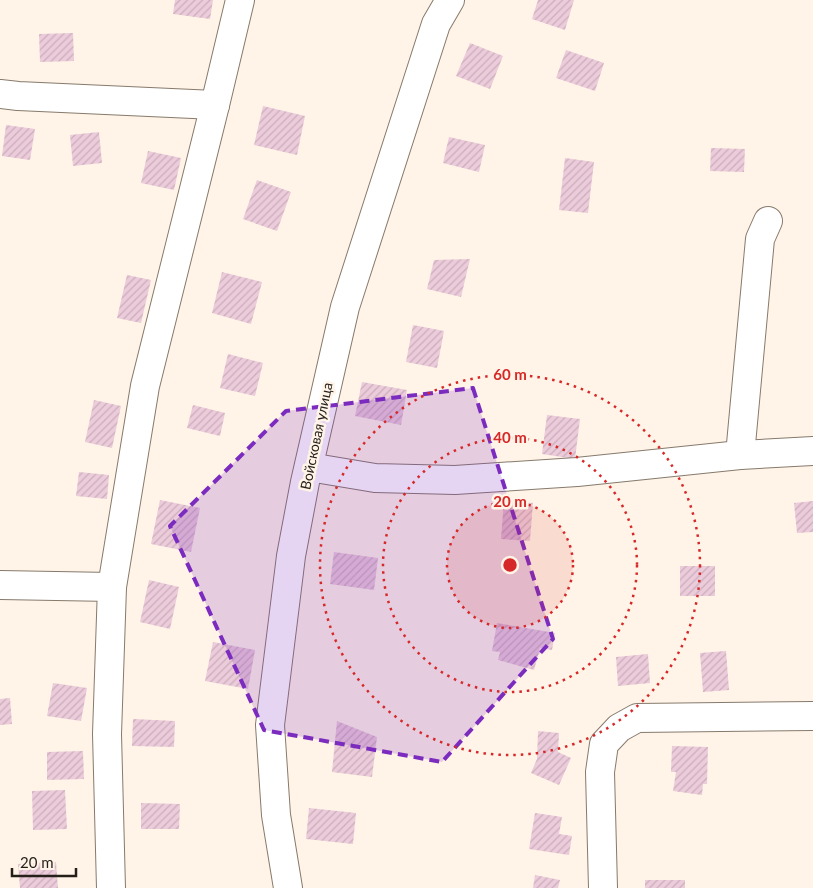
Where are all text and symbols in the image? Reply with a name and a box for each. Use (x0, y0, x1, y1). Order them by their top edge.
text: 60 m (493, 365, 527, 383)
street label: Войсковая улица (296, 381, 336, 491)
text: 40 m (493, 428, 527, 446)
text: 20 m (493, 492, 527, 510)
centre of rings (501, 556, 519, 574)
scale bar (12, 846, 76, 878)
text: 20 m (20, 853, 54, 871)

